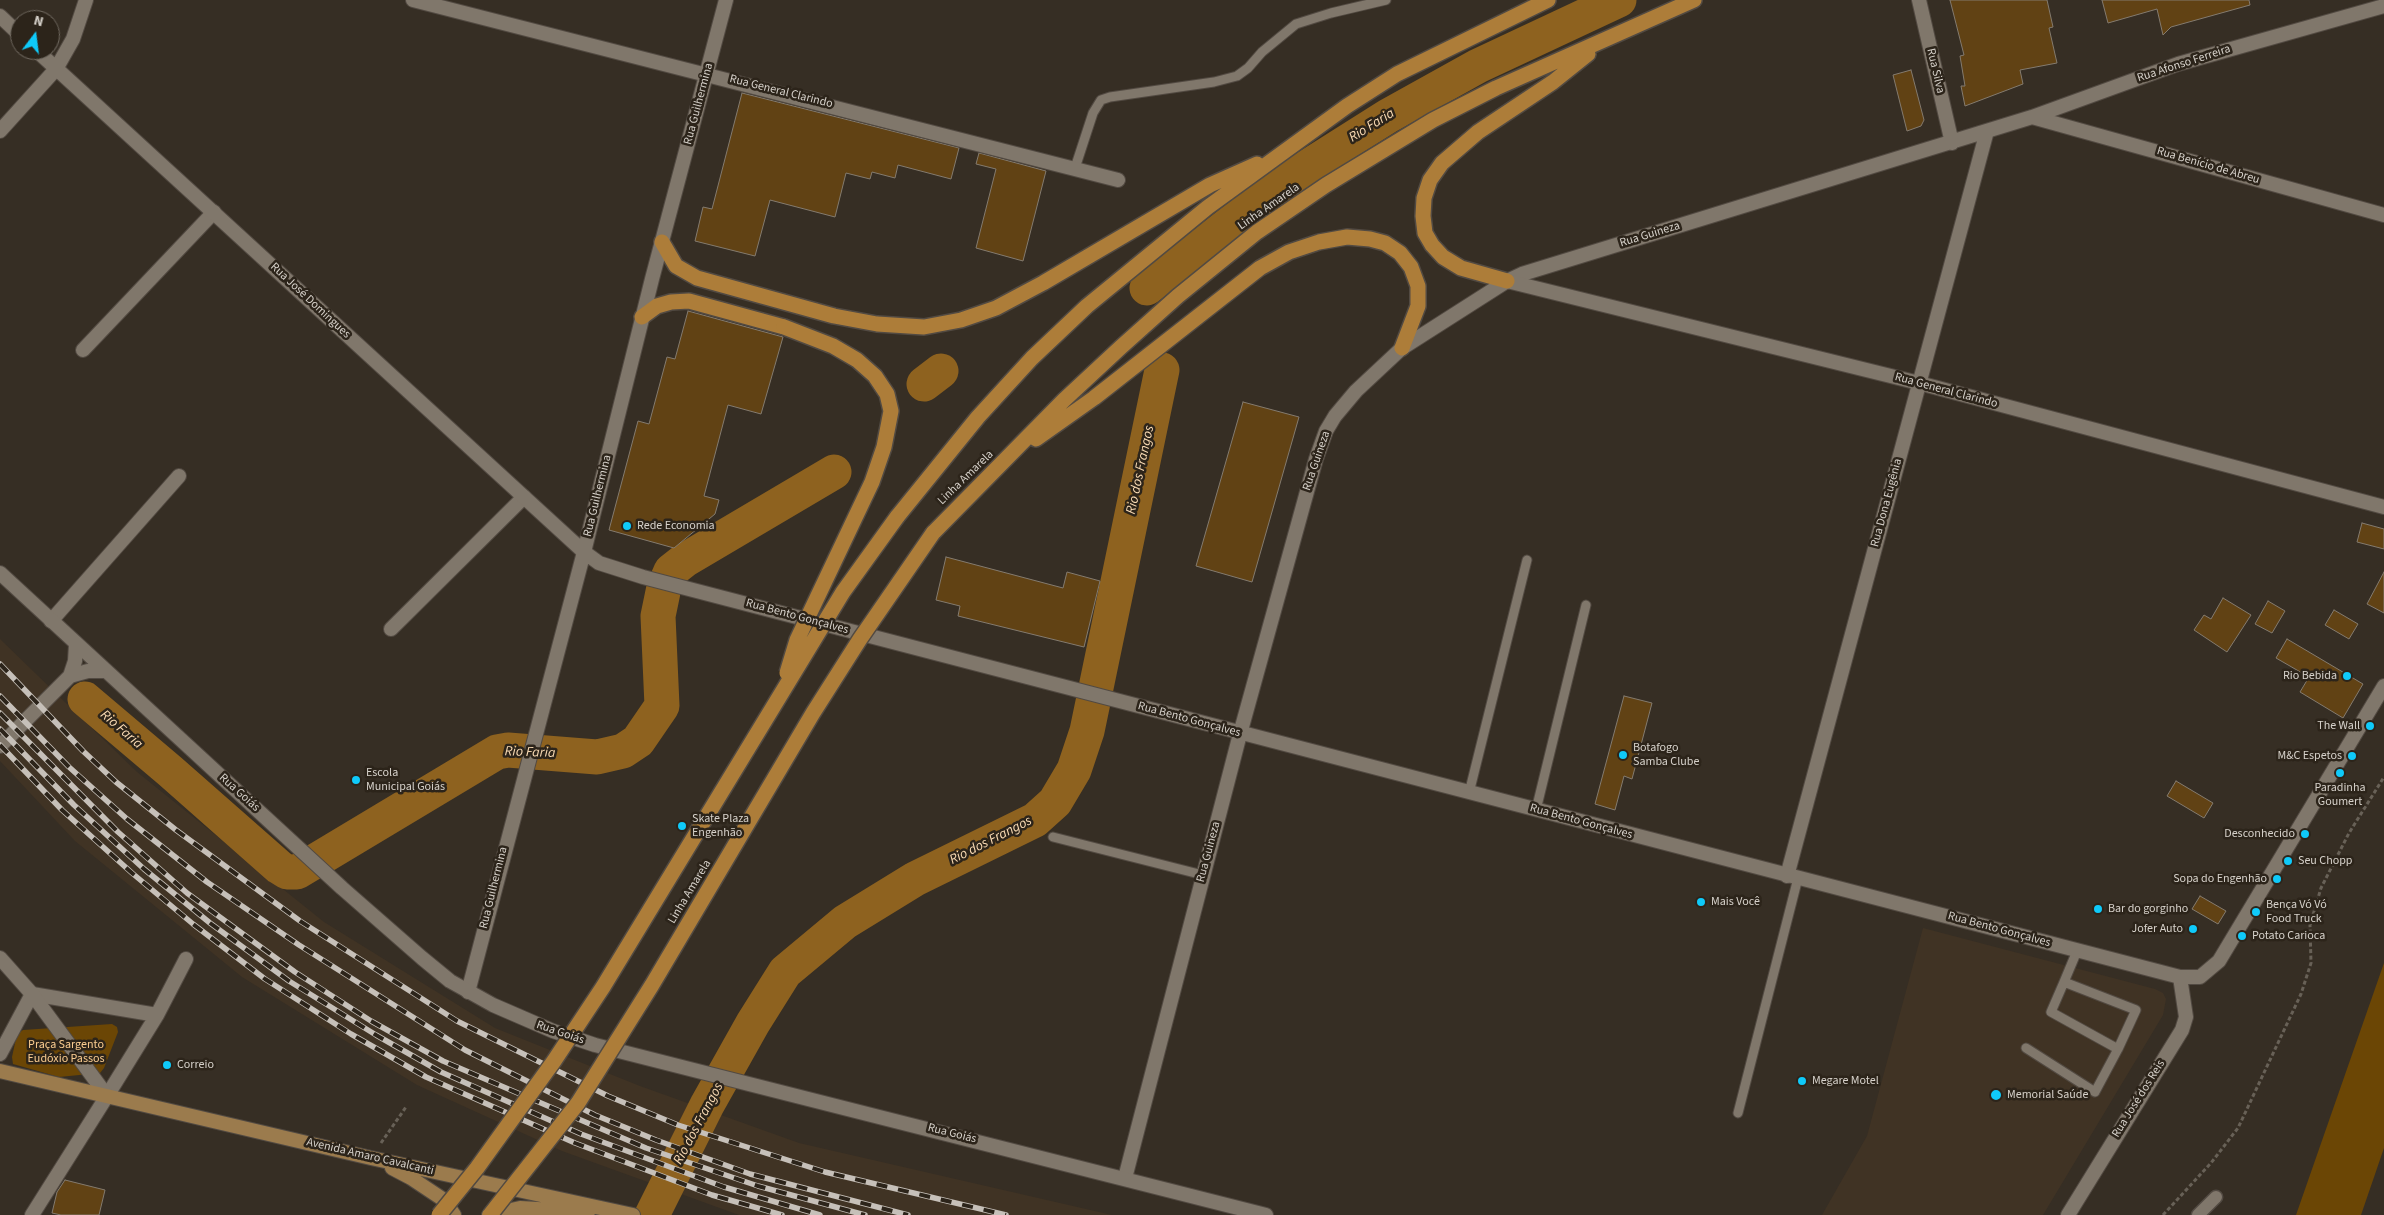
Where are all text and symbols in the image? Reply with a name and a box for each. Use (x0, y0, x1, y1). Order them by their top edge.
north arrow (10, 10, 60, 60)
text: N (32, 11, 46, 32)
street label: Rua Afonso Ferreira (2135, 42, 2233, 86)
street label: Rua Silva (1923, 47, 1947, 95)
street label: Rua Guilhermina (681, 62, 717, 146)
street label: Rua General Clarindo (728, 72, 834, 112)
water label: Rio Faria (1346, 105, 1398, 147)
street label: Rua Benício de Abreu (2155, 144, 2261, 188)
street label: Linha Amarela (1235, 180, 1303, 234)
street label: Rua Guineza (1618, 219, 1682, 251)
street label: Rua José Domingues (267, 260, 353, 342)
street label: Rua General Clarindo (1893, 370, 1999, 412)
water label: Rio dos Frangos (1123, 424, 1159, 516)
street label: Rua Guineza (1300, 429, 1334, 493)
street label: Linha Amarela (935, 448, 997, 508)
street label: Rua Guilhermina (581, 454, 615, 538)
street label: Rua Dona Eugênia (1868, 457, 1906, 549)
place label: Rede Economia (637, 519, 715, 533)
marker: Rede Economia (621, 520, 633, 532)
street label: Rua Bento Gonçalves (744, 596, 850, 638)
place label: Rio Bebida (2283, 669, 2337, 683)
marker: Rio Bebida (2341, 670, 2353, 682)
street label: Rua Bento Gonçalves (1136, 699, 1242, 741)
water label: Rio Faria (96, 707, 146, 753)
place label: The Wall (2317, 719, 2360, 733)
marker: The Wall (2364, 720, 2376, 732)
place label: Botafogo Samba Clube (1633, 741, 1699, 769)
water label: Rio Faria (504, 744, 556, 762)
marker: Botafogo Samba Clube (1617, 749, 1629, 761)
place label: M&C Espetos (2277, 749, 2342, 763)
marker: M&C Espetos (2346, 750, 2358, 762)
place label: Escola Municipal Goiás (366, 766, 445, 794)
marker: Paradinha Goumert (2334, 767, 2346, 779)
street label: Rua Goiás (216, 771, 262, 815)
marker: Escola Municipal Goiás (350, 774, 362, 786)
place label: Paradinha Goumert (2314, 781, 2366, 809)
street label: Rua Bento Gonçalves (1528, 801, 1634, 843)
place label: Skate Plaza Engenhão (692, 812, 749, 840)
water label: Rio dos Frangos (947, 813, 1035, 869)
marker: Skate Plaza Engenhão (676, 820, 688, 832)
street label: Rua Guineza (1194, 820, 1224, 884)
place label: Desconhecido (2224, 827, 2295, 841)
marker: Desconhecido (2299, 828, 2311, 840)
street label: Rua Guilhermina (477, 846, 511, 930)
place label: Seu Chopp (2298, 854, 2352, 868)
marker: Seu Chopp (2282, 855, 2294, 867)
street label: Linha Amarela (665, 857, 715, 927)
place label: Sopa do Engenhão (2173, 872, 2267, 886)
marker: Sopa do Engenhão (2271, 873, 2283, 885)
place label: Mais Você (1711, 895, 1760, 909)
marker: Mais Você (1695, 896, 1707, 908)
place label: Bença Vó Vó Food Truck (2266, 898, 2327, 926)
place label: Bar do gorginho (2108, 902, 2188, 916)
marker: Bar do gorginho (2092, 903, 2104, 915)
marker: Bença Vó Vó Food Truck (2250, 906, 2262, 918)
street label: Rua Bento Gonçalves (1946, 909, 2052, 951)
place label: Jofer Auto (2132, 922, 2183, 936)
marker: Jofer Auto (2187, 923, 2199, 935)
place label: Potato Carioca (2252, 929, 2325, 943)
marker: Potato Carioca (2236, 930, 2248, 942)
street label: Rua Goiás (534, 1018, 586, 1048)
park label: Praça Sargento Eudóxio Passos (28, 1038, 104, 1066)
place label: Correio (177, 1058, 214, 1072)
street label: Rua José dos Reis (2109, 1058, 2169, 1140)
marker: Correio (161, 1059, 173, 1071)
place label: Megare Motel (1812, 1074, 1879, 1088)
marker: Megare Motel (1796, 1075, 1808, 1087)
water label: Rio dos Frangos (670, 1080, 728, 1168)
marker: Memorial Saúde (1989, 1088, 2003, 1102)
place label: Memorial Saúde (2007, 1088, 2088, 1102)
street label: Rua Goiás (926, 1121, 978, 1147)
street label: Avenida Amaro Cavalcanti (305, 1135, 435, 1179)

